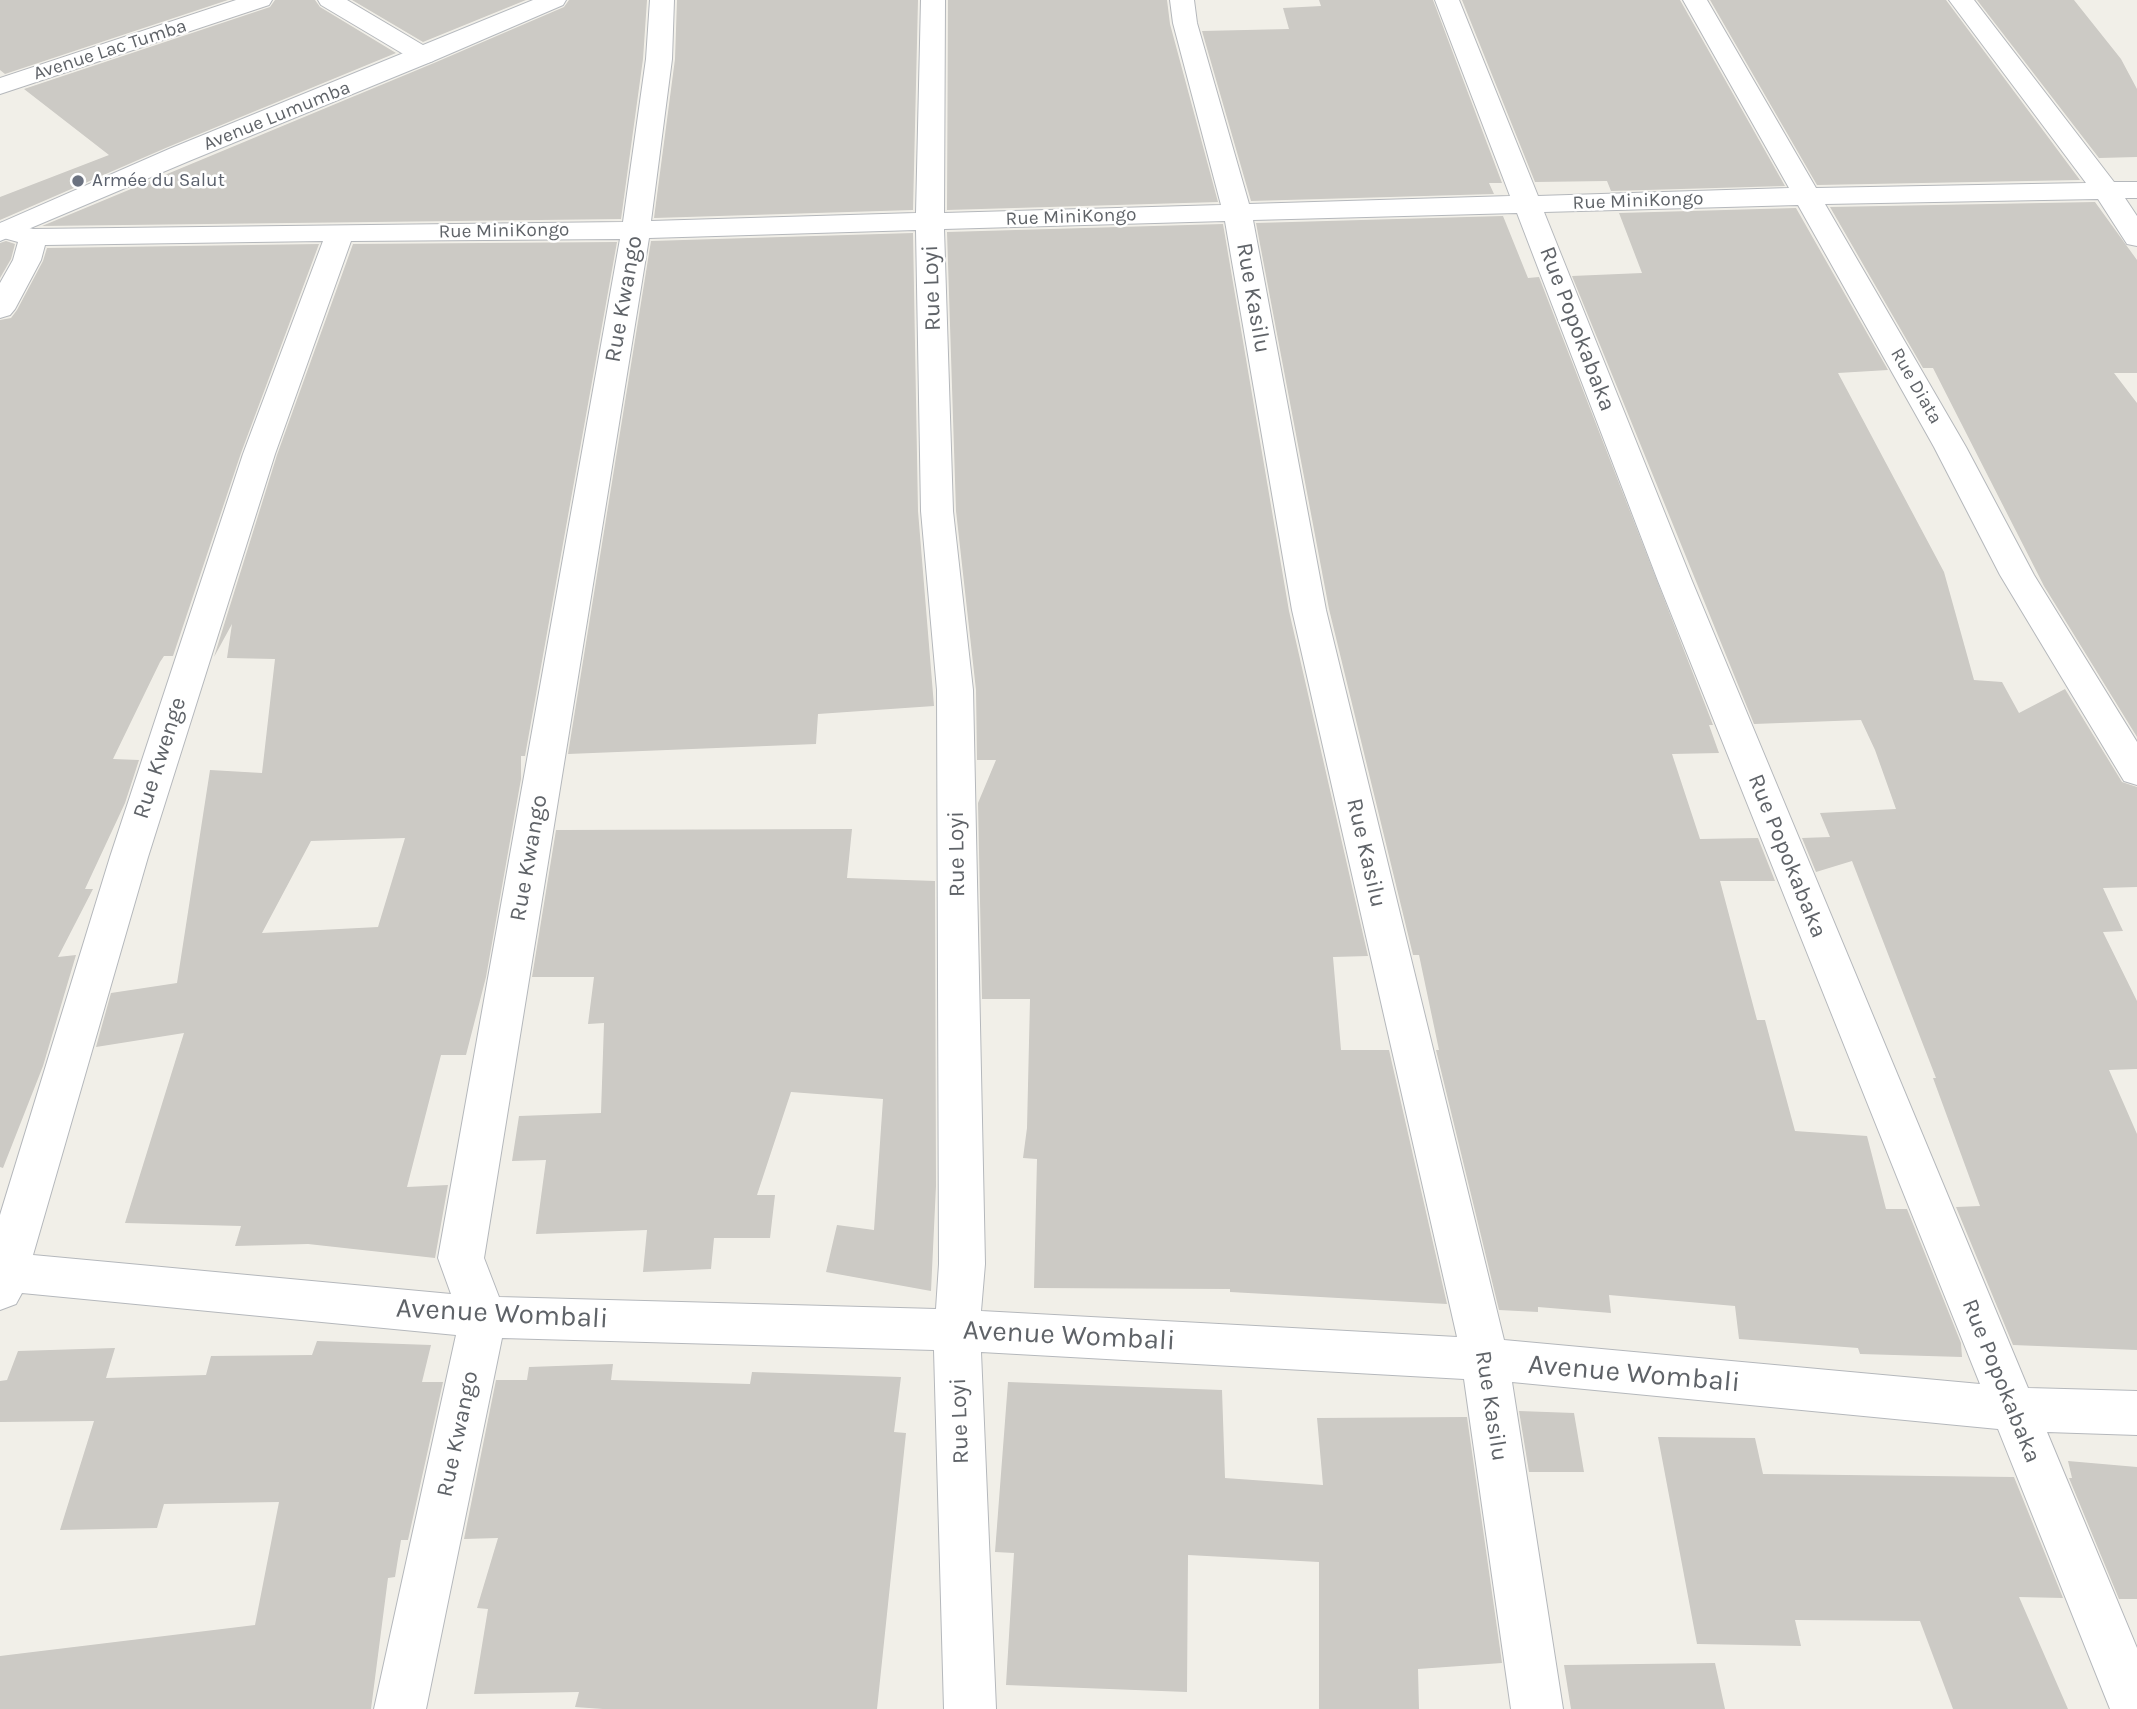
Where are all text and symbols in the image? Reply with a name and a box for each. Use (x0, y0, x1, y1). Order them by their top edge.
street label: Avenue Lac Tumba (30, 14, 190, 86)
street label: Avenue Lumumba (200, 76, 354, 156)
place label: Armée du Salut (92, 170, 225, 192)
marker: Armée du Salut (70, 173, 86, 189)
street label: Rue MiniKongo (1572, 187, 1704, 215)
street label: Rue MiniKongo (1005, 203, 1137, 231)
street label: Rue MiniKongo (438, 218, 570, 244)
street label: Rue Kwango (599, 234, 649, 364)
street label: Rue Kasilu (1230, 241, 1276, 355)
street label: Rue Popokabaka (1533, 243, 1621, 415)
street label: Rue Loyi (917, 244, 947, 332)
street label: Rue Diata (1885, 344, 1947, 428)
street label: Rue Kwenge (127, 694, 193, 822)
street label: Rue Popokabaka (1742, 770, 1832, 942)
street label: Rue Kwango (504, 793, 554, 923)
street label: Rue Kasilu (1340, 796, 1392, 910)
street label: Rue Loyi (942, 811, 972, 897)
street label: Avenue Wombali (395, 1292, 609, 1336)
street label: Rue Popokabaka (1956, 1295, 2046, 1467)
street label: Avenue Wombali (962, 1314, 1176, 1358)
street label: Avenue Wombali (1527, 1348, 1741, 1400)
street label: Rue Kasilu (1469, 1349, 1513, 1463)
street label: Rue Kwango (431, 1369, 485, 1499)
street label: Rue Loyi (945, 1377, 975, 1465)

